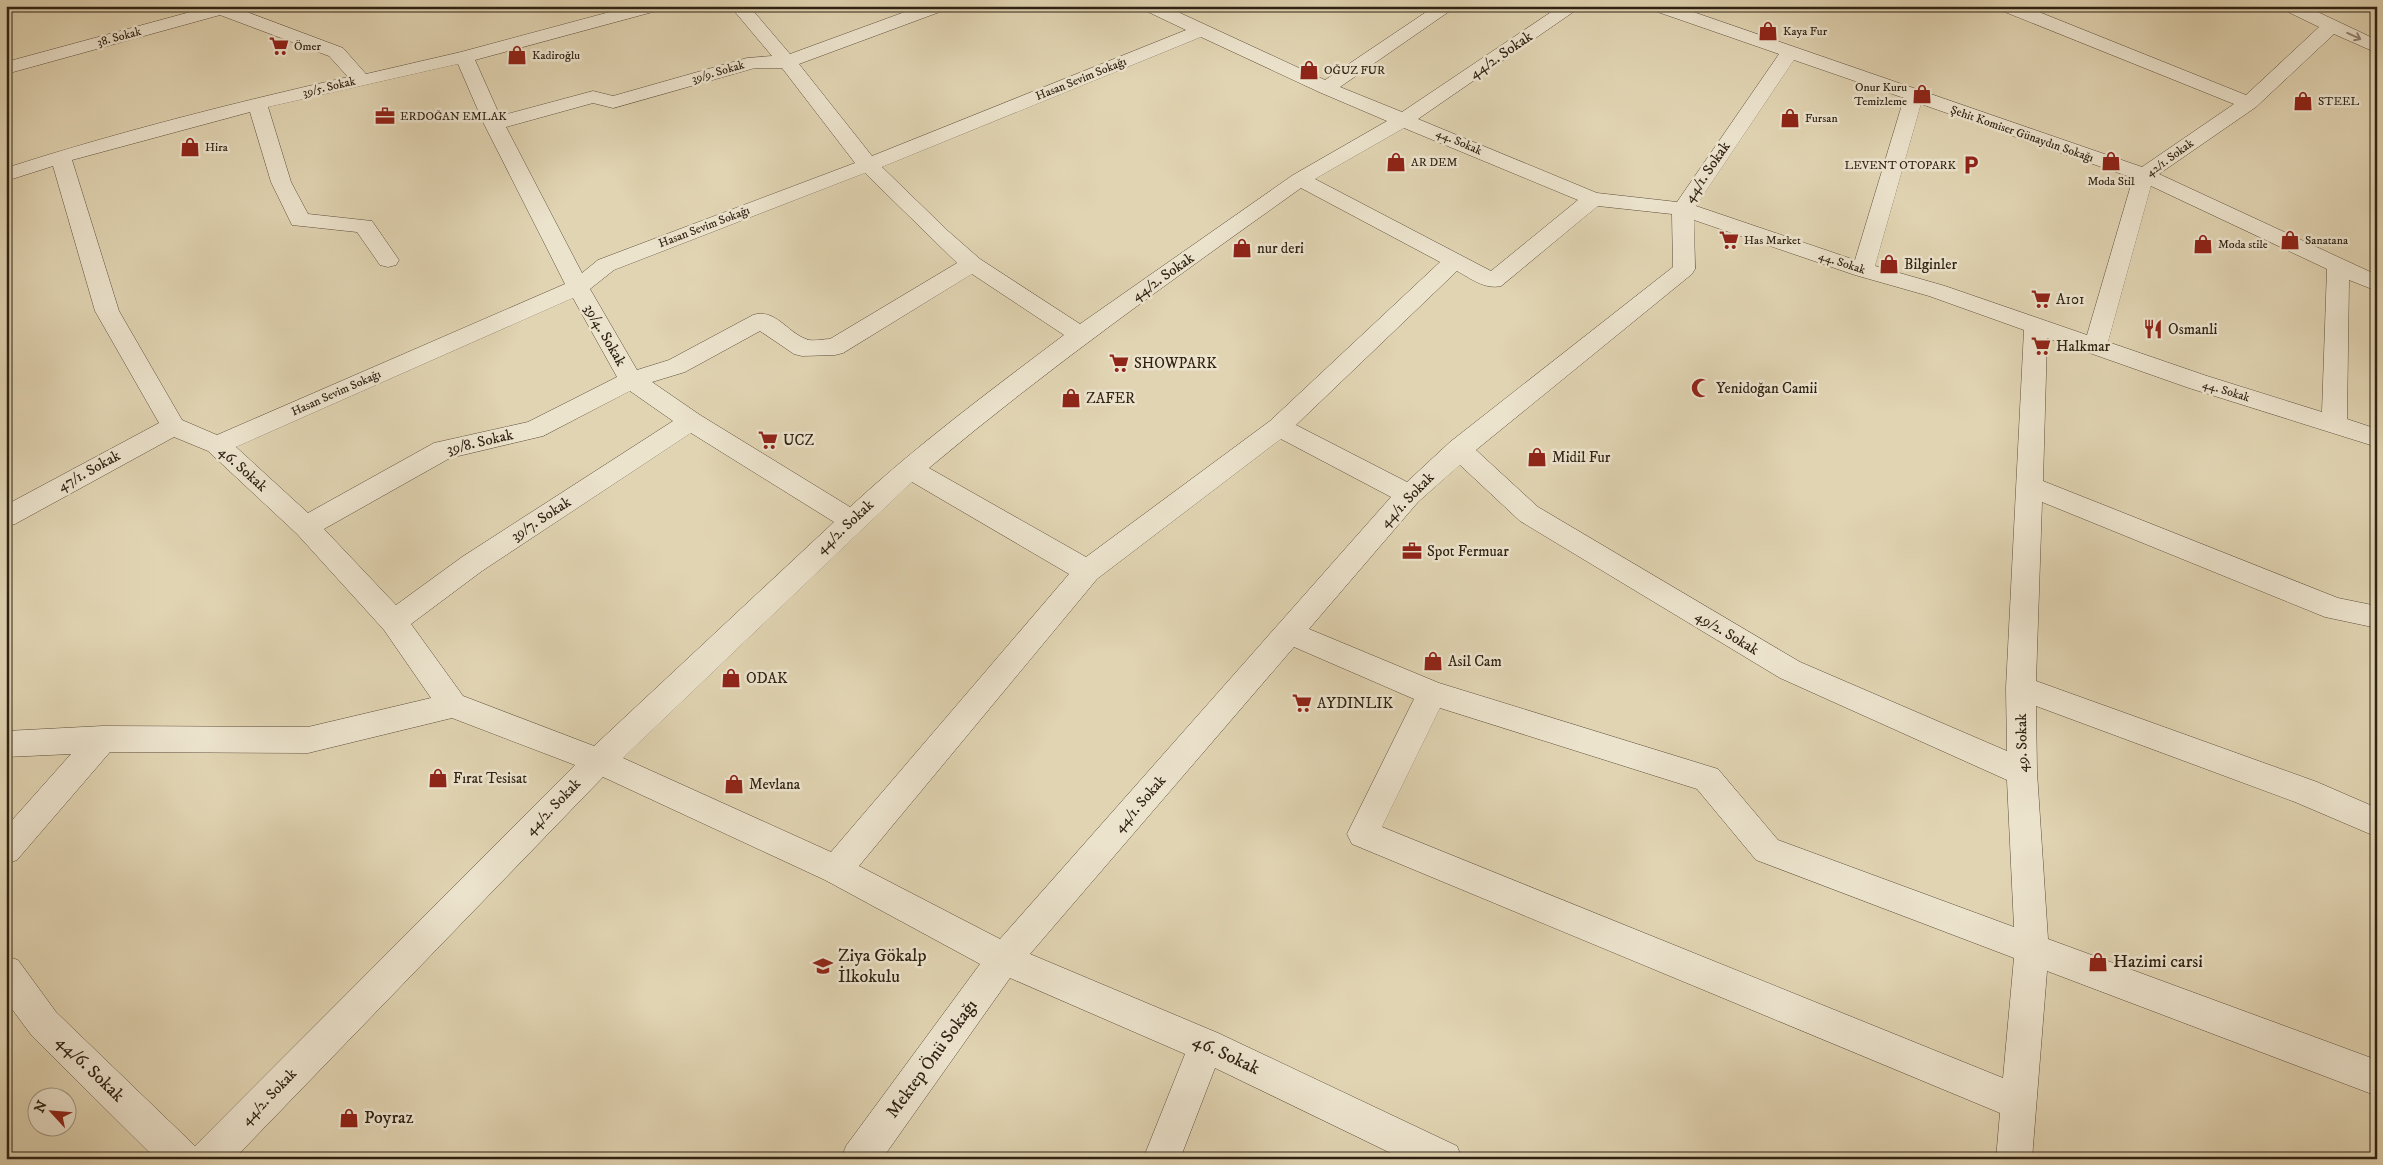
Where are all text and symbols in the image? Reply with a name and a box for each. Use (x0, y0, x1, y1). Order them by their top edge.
shop icon: Kaya Fur (1757, 20, 1779, 42)
street label: 38. Sokak (95, 24, 143, 50)
place label: Kaya Fur (1783, 24, 1828, 39)
street label: 44/2. Sokak (1466, 27, 1537, 83)
one-way arrow (2346, 32, 2361, 42)
supermarket icon: Ömer (268, 35, 290, 57)
place label: Ömer (294, 39, 321, 54)
shop icon: Kadiroğlu (506, 44, 528, 66)
place label: Kadiroğlu (532, 48, 580, 63)
street label: Hasan Sevim Sokağı (1033, 54, 1129, 104)
street label: 39/9. Sokak (690, 57, 746, 87)
shop icon: OĞUZ FUR (1298, 59, 1320, 81)
place label: OĞUZ FUR (1324, 63, 1385, 78)
street label: 39/5. Sokak (301, 74, 357, 100)
place label: Onur Kuru Temizleme (1854, 80, 1907, 109)
shop icon: Onur Kuru Temizleme (1911, 83, 1933, 105)
shop icon: STEEL (2292, 90, 2314, 112)
place label: STEEL (2318, 94, 2359, 109)
street label: Şehit Komiser Günaydın Sokağı (1948, 102, 2096, 166)
office icon: ERDOĞAN EMLAK (374, 105, 396, 127)
shop icon: Fursan (1779, 107, 1801, 129)
place label: ERDOĞAN EMLAK (400, 109, 507, 124)
place label: Fursan (1805, 111, 1838, 126)
street label: 44. Sokak (1434, 126, 1484, 158)
shop icon: Hira (179, 136, 201, 158)
street label: 42/1. Sokak (2143, 136, 2197, 180)
street label: 44/1. Sokak (1680, 137, 1735, 206)
place label: Hira (205, 140, 229, 155)
shop icon: Moda Stil (2100, 150, 2122, 172)
shop icon: AR DEM (1385, 151, 1407, 173)
parking icon: LEVENT OTOPARK (1960, 154, 1982, 176)
place label: AR DEM (1411, 155, 1457, 170)
place label: LEVENT OTOPARK (1845, 158, 1957, 173)
place label: Moda Stil (2087, 174, 2135, 189)
street label: Hasan Sevim Sokağı (656, 203, 752, 251)
supermarket icon: Has Market (1718, 229, 1740, 251)
shop icon: Sanatana (2279, 229, 2301, 251)
place label: Has Market (1744, 233, 1801, 248)
shop icon: Moda stile (2192, 233, 2214, 255)
place label: Sanatana (2305, 233, 2349, 248)
shop icon: nur deri (1231, 237, 1253, 259)
place label: Moda stile (2218, 237, 2268, 252)
place label: nur deri (1257, 239, 1304, 258)
street label: 44/2. Sokak (1128, 248, 1198, 305)
street label: 44. Sokak (1817, 248, 1867, 278)
shop icon: Bilginler (1878, 253, 1900, 275)
place label: Bilginler (1904, 255, 1957, 274)
supermarket icon: A101 (2030, 288, 2052, 310)
place label: A101 (2056, 290, 2085, 309)
street label: 39/4. Sokak (580, 300, 631, 370)
restaurant icon: Osmanli (2142, 318, 2164, 340)
place label: Osmanli (2168, 320, 2218, 339)
supermarket icon: Halkmar (2030, 335, 2052, 357)
place label: Halkmar (2056, 337, 2111, 356)
supermarket icon: SHOWPARK (1108, 352, 1130, 374)
place label: SHOWPARK (1134, 354, 1217, 373)
street label: Hasan Sevim Sokağı (289, 367, 383, 419)
mosque icon: Yenidoğan Camii (1690, 377, 1712, 399)
street label: 44. Sokak (2201, 377, 2251, 405)
place label: Yenidoğan Camii (1716, 379, 1817, 398)
shop icon: ZAFER (1060, 387, 1082, 409)
place label: ZAFER (1086, 389, 1135, 408)
street label: 39/8. Sokak (445, 425, 516, 459)
supermarket icon: UCZ (757, 429, 779, 451)
place label: UCZ (783, 431, 814, 450)
street label: 46. Sokak (215, 442, 272, 496)
street label: 47/1. Sokak (54, 446, 124, 496)
shop icon: Midil Fur (1526, 446, 1548, 468)
place label: Midil Fur (1552, 448, 1611, 467)
street label: 44/1. Sokak (1376, 468, 1439, 532)
street label: 39/7. Sokak (507, 492, 575, 546)
street label: 44/2. Sokak (812, 495, 878, 559)
office icon: Spot Fermuar (1401, 540, 1423, 562)
place label: Spot Fermuar (1427, 542, 1509, 561)
street label: 49/2. Sokak (1692, 607, 1763, 660)
shop icon: Asil Cam (1422, 650, 1444, 672)
place label: Asil Cam (1448, 652, 1502, 671)
shop icon: ODAK (720, 667, 742, 689)
place label: ODAK (746, 669, 788, 688)
supermarket icon: AYDINLIK (1291, 692, 1313, 714)
place label: AYDINLIK (1317, 694, 1393, 713)
street label: 49. Sokak (2012, 713, 2032, 773)
shop icon: Fırat Tesisat (427, 767, 449, 789)
place label: Fırat Tesisat (453, 769, 527, 788)
street label: 44/1. Sokak (1110, 771, 1170, 837)
shop icon: Mevlana (723, 773, 745, 795)
street label: 44/2. Sokak (521, 774, 585, 840)
place label: Mevlana (749, 775, 801, 794)
place label: Ziya Gökalp İlkokulu (838, 945, 927, 988)
shop icon: Hazimi carsi (2087, 951, 2109, 973)
place label: Hazimi carsi (2113, 951, 2203, 973)
school or university icon: Ziya Gökalp İlkokulu (812, 955, 834, 977)
street label: Mektep Önü Sokağı (882, 995, 982, 1123)
street label: 46. Sokak (1189, 1030, 1263, 1080)
street label: 44/6. Sokak (51, 1031, 129, 1107)
street label: 44/2. Sokak (237, 1064, 301, 1130)
north arrow (28, 1088, 78, 1138)
text: N (31, 1097, 52, 1116)
shop icon: Poyraz (338, 1107, 360, 1129)
place label: Poyraz (364, 1107, 414, 1129)

